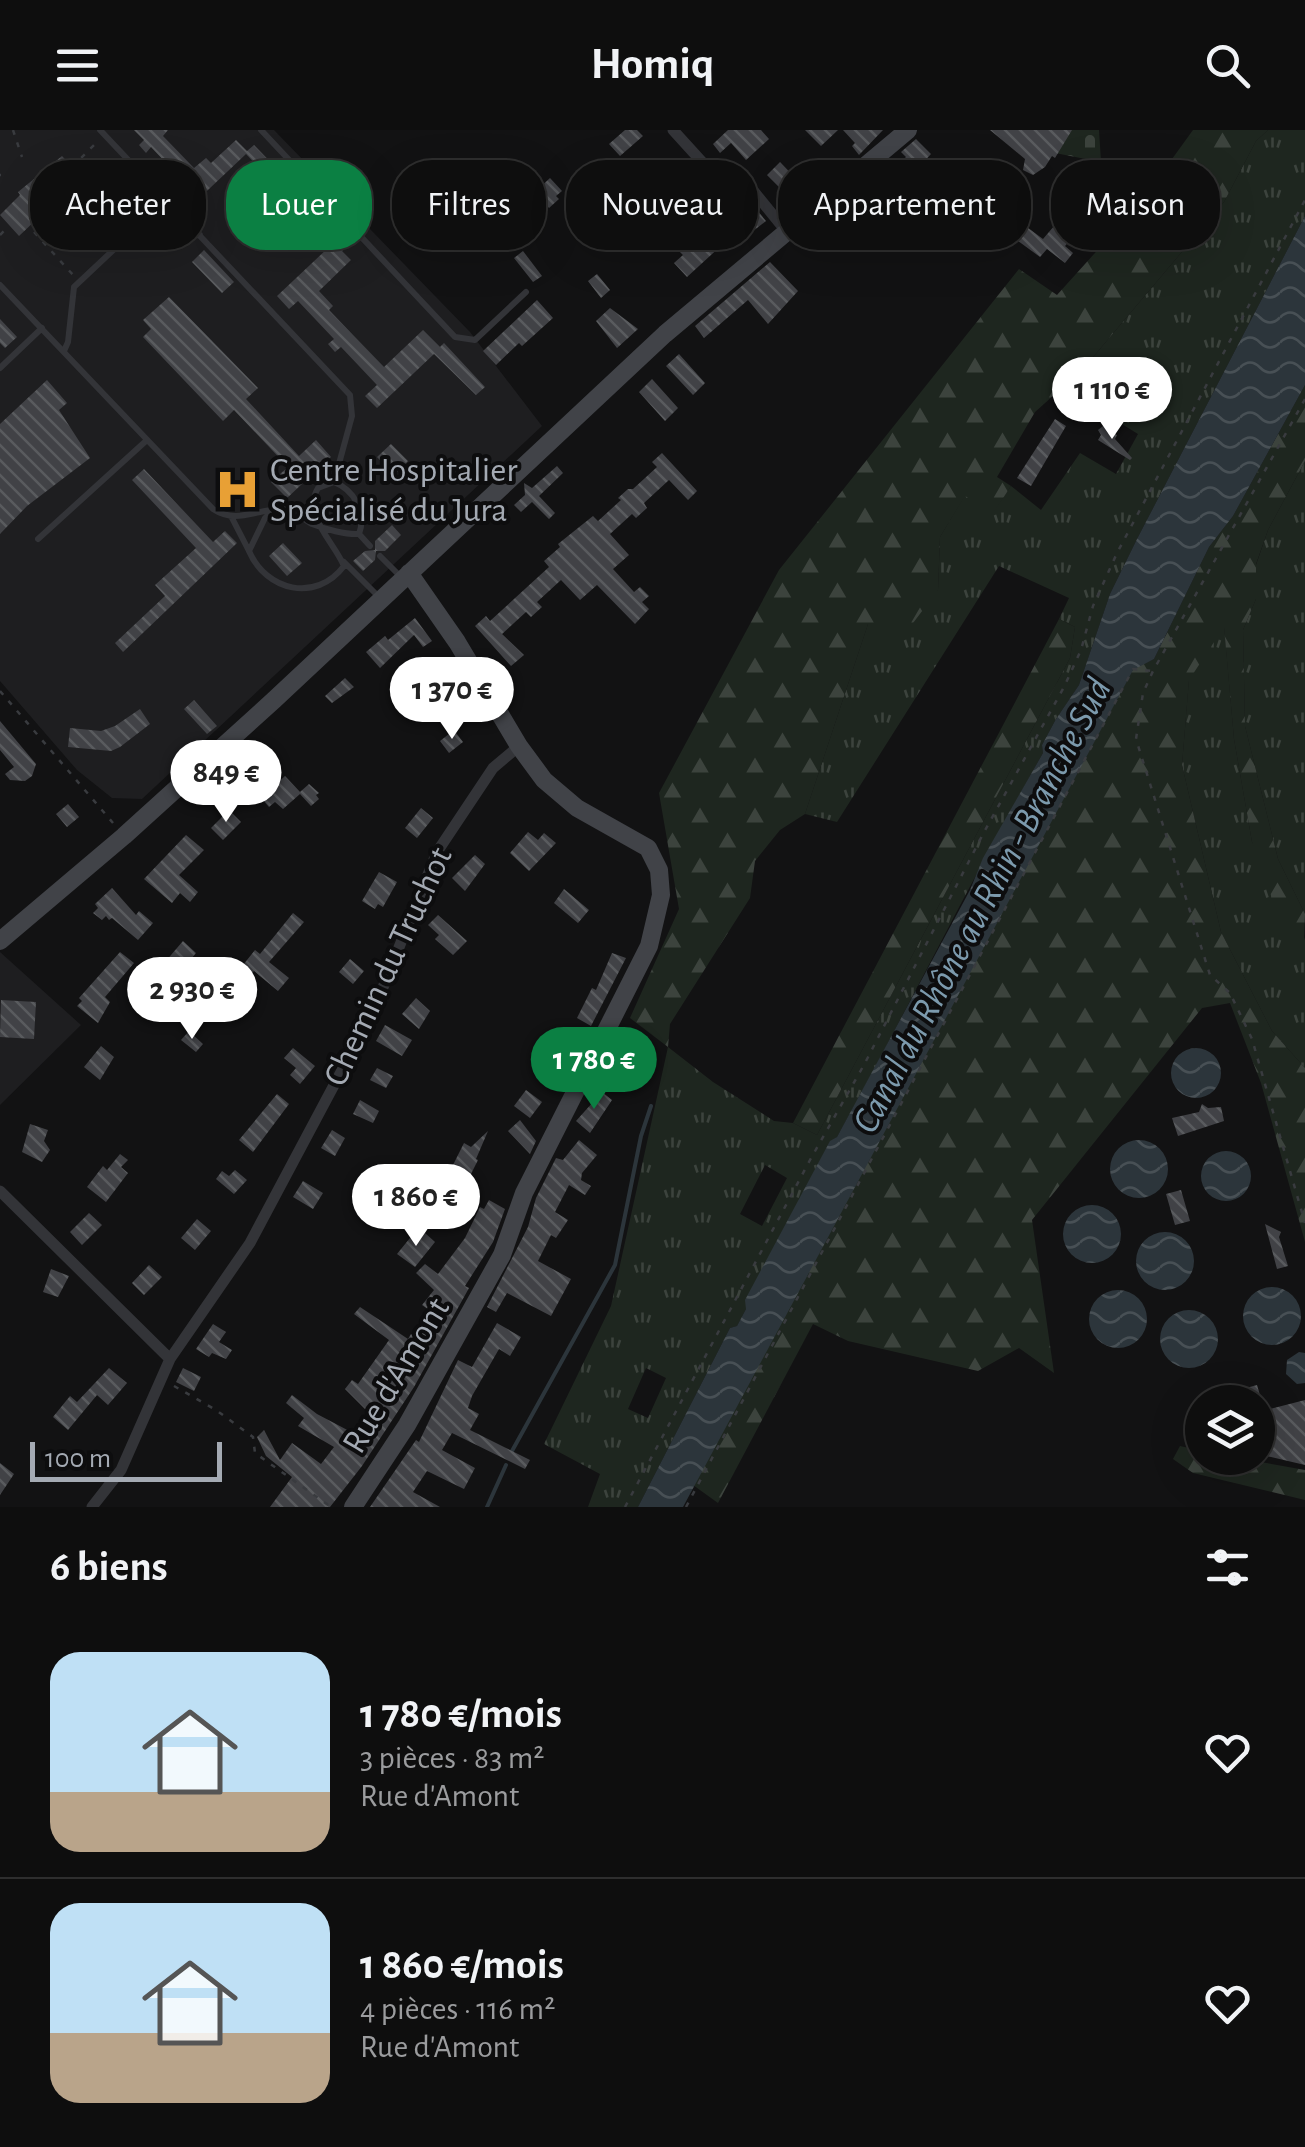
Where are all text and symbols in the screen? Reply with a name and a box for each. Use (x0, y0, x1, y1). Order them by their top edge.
icon: menu (50, 38, 105, 93)
icon: search (1200, 38, 1255, 93)
text: Homiq (591, 42, 714, 87)
chip: Acheter (30, 160, 206, 250)
chip: Louer (226, 160, 372, 250)
chip: Filtres (392, 160, 546, 250)
chip: Nouveau (566, 160, 758, 250)
chip: Appartement (778, 160, 1031, 250)
chip: Maison (1051, 160, 1220, 250)
pin: 1 110 € (1020, 357, 1204, 442)
text: 1 110 € (1074, 373, 1150, 405)
place label: Centre Hospitalier Spécialisé du Jura (270, 453, 518, 528)
hospital icon: Centre Hospitalier Spécialisé du Jura (213, 465, 261, 513)
pin: 1 370 € (360, 657, 544, 742)
water label: Canal du Rhône au Rhin - Branche Sud (847, 672, 1119, 1139)
text: 1 370 € (412, 673, 492, 705)
pin: 849 € (156, 740, 296, 825)
text: 849 € (192, 756, 260, 788)
street label: Chemin du Truchot (318, 842, 459, 1091)
pin: 2 930 € (100, 957, 284, 1042)
text: 2 930 € (149, 973, 235, 1005)
pin: 1 780 € (502, 1027, 686, 1112)
text: 1 780 € (553, 1043, 635, 1075)
pin: 1 860 € (324, 1164, 508, 1249)
text: 1 860 € (374, 1180, 458, 1212)
street label: Rue d'Amont (336, 1292, 456, 1459)
map controls (1185, 1385, 1275, 1475)
button: layers (1185, 1385, 1275, 1475)
scale bar (30, 1437, 222, 1482)
text: 100 m (45, 1445, 111, 1473)
icon: filters (1200, 1540, 1255, 1595)
text: 6 biens (50, 1546, 168, 1588)
icon: home (130, 1692, 250, 1812)
text: 1 780 €/mois (360, 1693, 562, 1735)
icon: heart (1200, 1725, 1255, 1780)
text: 3 pièces · 83 m² (360, 1742, 544, 1774)
text: Rue d'Amont (360, 1780, 519, 1812)
icon: home (130, 1943, 250, 2063)
text: 1 860 €/mois (360, 1944, 564, 1986)
icon: heart (1200, 1976, 1255, 2031)
text: 4 pièces · 116 m² (360, 1993, 555, 2025)
text: Rue d'Amont (360, 2031, 519, 2063)

